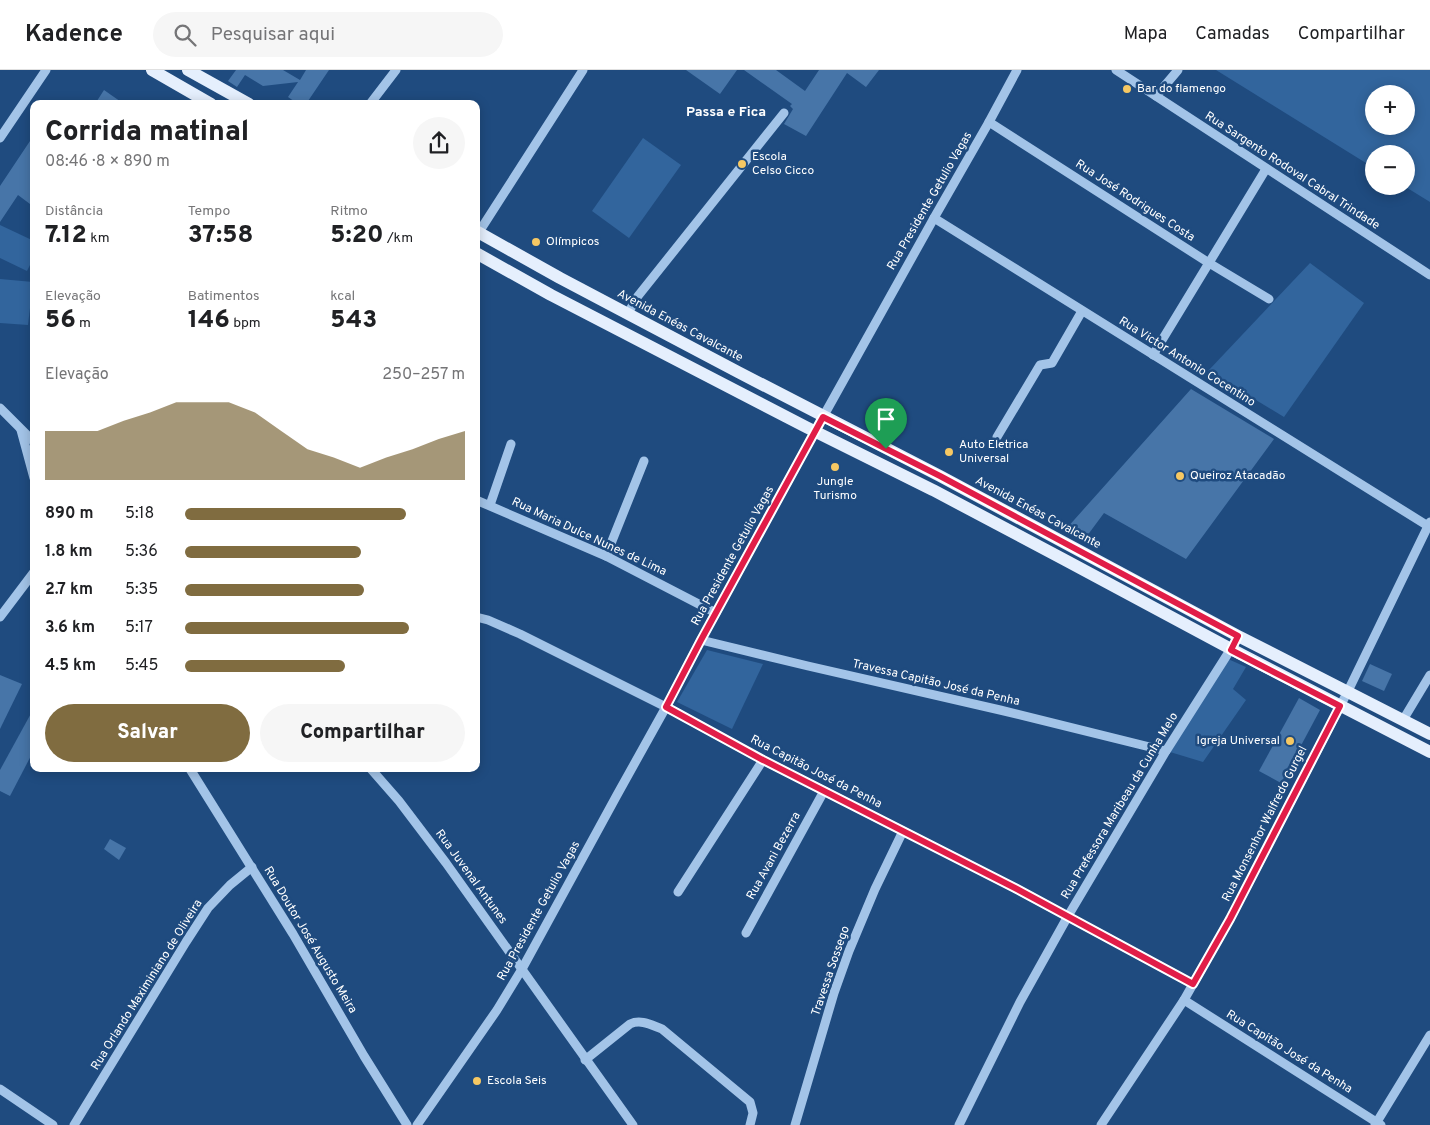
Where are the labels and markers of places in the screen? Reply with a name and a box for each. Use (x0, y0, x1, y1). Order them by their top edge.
place label: Bar do flamengo (1137, 81, 1226, 97)
marker: Bar do flamengo (1121, 83, 1133, 95)
place label: Escola Celso Cicco (752, 149, 814, 179)
marker: Escola Celso Cicco (736, 158, 748, 170)
place label: Olímpicos (546, 234, 599, 250)
marker: Olímpicos (530, 236, 542, 248)
pin (865, 398, 907, 449)
place label: Auto Eletrica Universal (959, 437, 1028, 467)
marker: Auto Eletrica Universal (943, 446, 955, 458)
marker: Jungle Turismo (829, 461, 841, 473)
place label: Queiroz Atacadão (1190, 468, 1286, 484)
marker: Queiroz Atacadão (1174, 470, 1186, 482)
place label: Jungle Turismo (813, 474, 857, 504)
place label: Igreja Universal (1196, 733, 1280, 749)
marker: Igreja Universal (1284, 735, 1296, 747)
place label: Escola Seis (487, 1073, 547, 1089)
marker: Escola Seis (471, 1075, 483, 1087)

